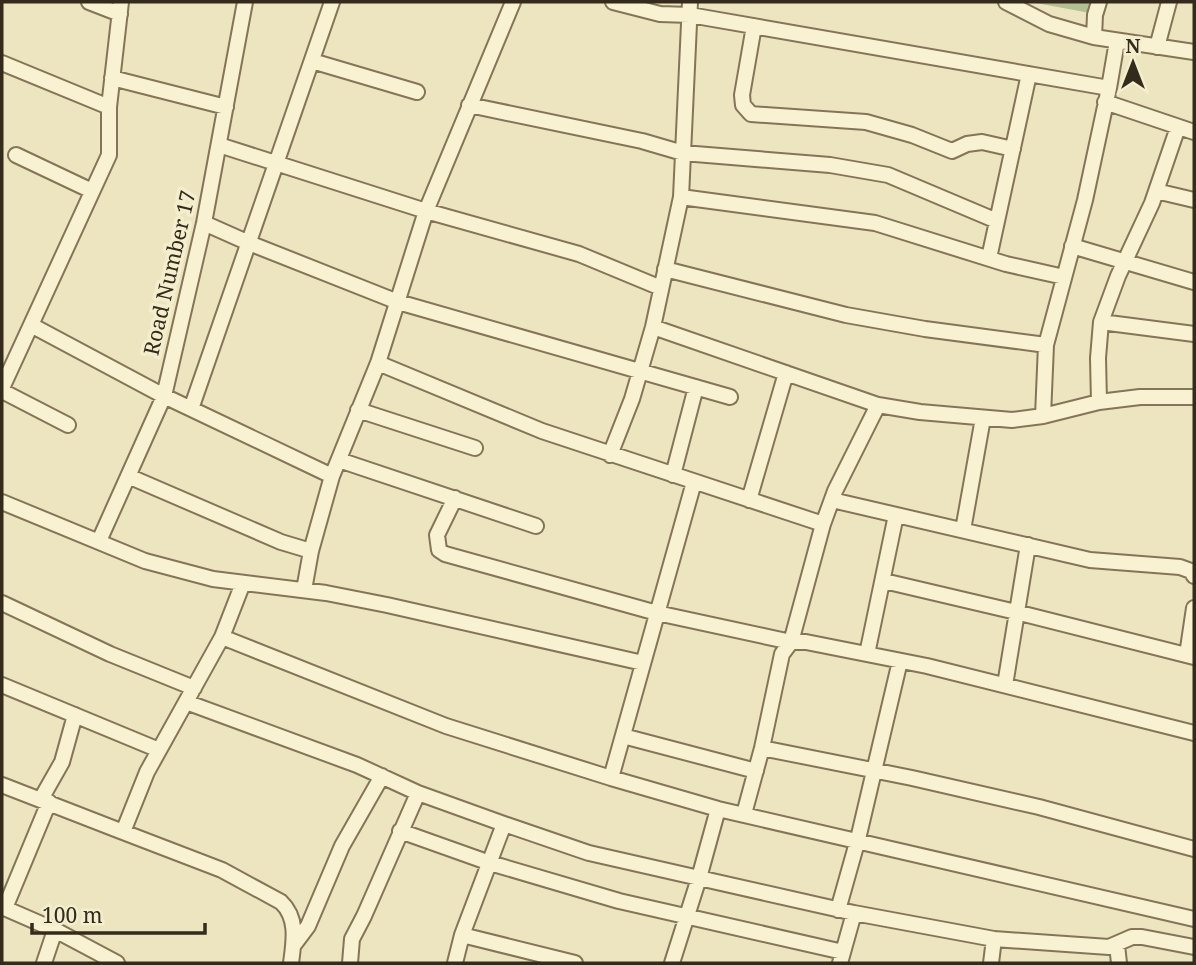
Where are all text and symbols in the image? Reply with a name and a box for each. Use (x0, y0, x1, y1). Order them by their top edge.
north arrow (1098, 28, 1168, 98)
text: N (1126, 33, 1141, 59)
street label: Road Number 17 (136, 188, 202, 358)
scale bar (32, 892, 205, 936)
text: 100 m (42, 901, 103, 929)

